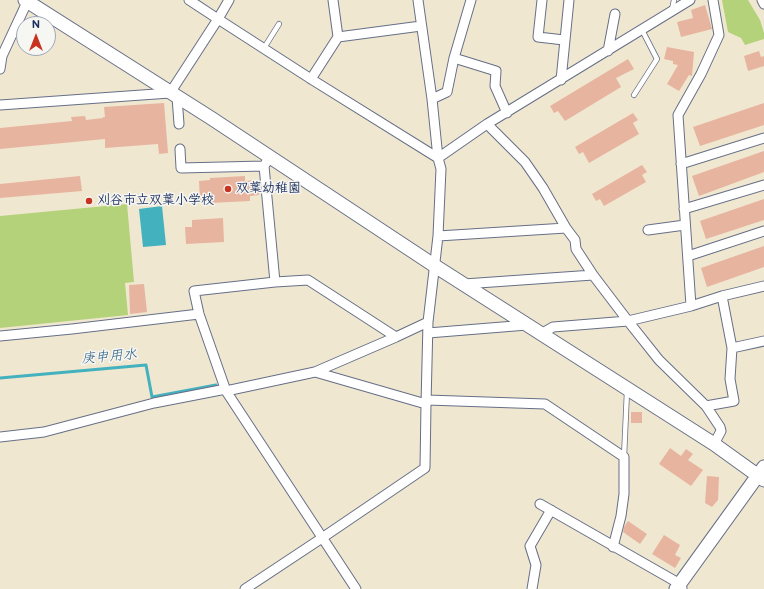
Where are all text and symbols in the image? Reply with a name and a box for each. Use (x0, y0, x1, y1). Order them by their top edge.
north arrow (16, 16, 56, 56)
text: N (32, 18, 40, 31)
place label: 双葉幼稚園 (236, 181, 301, 197)
marker: 双葉幼稚園 (223, 184, 233, 194)
place label: 刈谷市立双葉小学校 (97, 193, 214, 209)
marker: 刈谷市立双葉小学校 (84, 196, 94, 206)
water label: 庚申用水 (80, 346, 138, 368)

